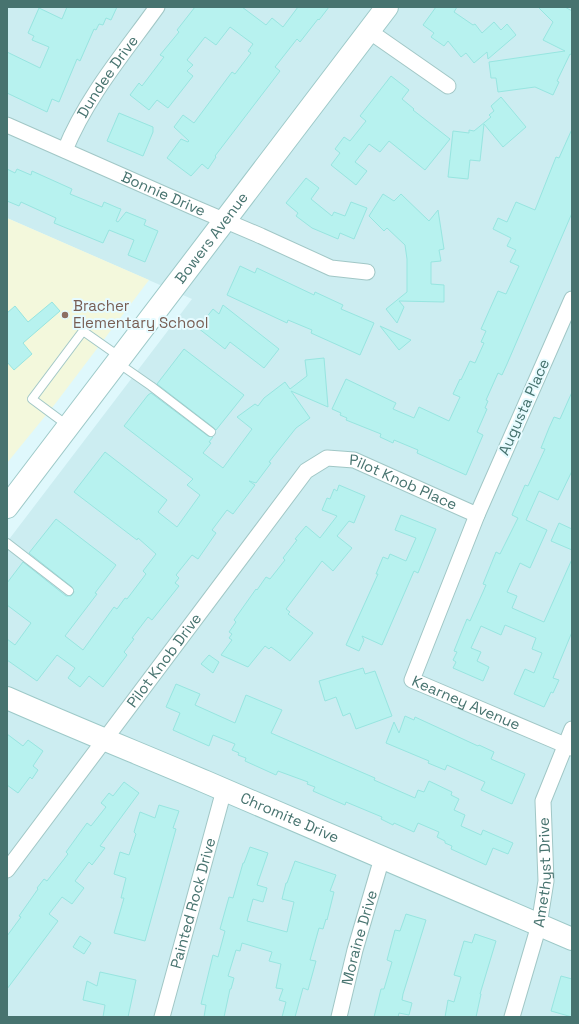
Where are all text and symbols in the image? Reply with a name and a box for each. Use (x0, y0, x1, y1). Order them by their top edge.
street label: Dundee Drive (72, 31, 142, 121)
street label: Bonnie Drive (119, 167, 209, 220)
street label: Bowers Avenue (170, 188, 252, 287)
place label: Bracher Elementary School (73, 296, 209, 332)
marker: Bracher Elementary School (60, 310, 70, 320)
street label: Augusta Place (494, 356, 553, 458)
street label: Pilot Knob Place (349, 450, 460, 514)
street label: Pilot Knob Drive (122, 609, 205, 711)
street label: Kearney Avenue (409, 671, 523, 734)
street label: Chromite Drive (238, 788, 342, 847)
street label: Amethyst Drive (529, 817, 555, 929)
street label: Painted Rock Drive (166, 835, 220, 971)
street label: Moraine Drive (337, 888, 381, 987)

